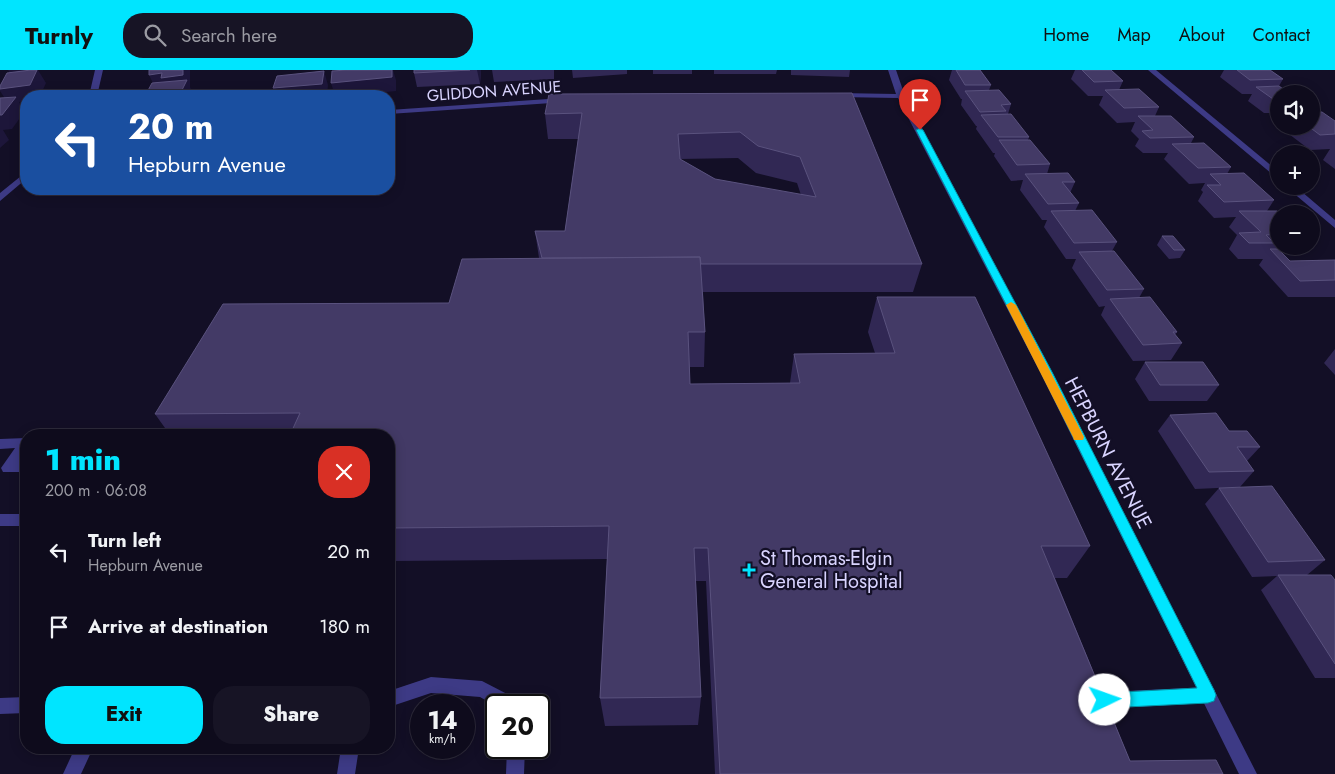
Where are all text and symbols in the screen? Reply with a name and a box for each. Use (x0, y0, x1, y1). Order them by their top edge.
search box (123, 13, 473, 58)
text: Turnly (25, 18, 93, 53)
icon: search (141, 21, 169, 49)
text: Search here (181, 22, 277, 49)
text: Home (1043, 22, 1089, 48)
text: Map (1117, 22, 1151, 48)
text: About (1179, 22, 1224, 48)
text: Contact (1252, 22, 1310, 48)
street label: GLIDDON AVENUE (426, 75, 562, 107)
pin (899, 79, 941, 130)
map controls (1270, 85, 1320, 255)
button: sound (1270, 85, 1320, 135)
icon: arrive (906, 86, 934, 114)
text: 20 m (128, 102, 213, 152)
icon: left (45, 110, 110, 175)
button: + (1270, 145, 1320, 195)
text: Hepburn Avenue (128, 148, 286, 180)
button: − (1270, 205, 1320, 255)
street label: HEPBURN AVENUE (1057, 372, 1159, 534)
text: 1 min (45, 438, 121, 481)
button: close (318, 446, 370, 498)
text: 200 m · 06:08 (45, 479, 147, 502)
text: Turn left (88, 527, 161, 554)
icon: left (45, 538, 73, 566)
text: 20 m (327, 538, 370, 565)
place label: St Thomas-Elgin General Hospital (760, 544, 903, 596)
text: Hepburn Avenue (88, 554, 203, 577)
marker: St Thomas-Elgin General Hospital (742, 563, 756, 577)
icon: arrive (45, 613, 73, 641)
text: Arrive at destination (88, 613, 268, 640)
text: 180 m (319, 613, 370, 640)
position arrow (1078, 673, 1130, 725)
button: Exit (45, 686, 203, 744)
button: Share (213, 686, 370, 744)
speed limit sign: 20 (485, 694, 550, 759)
text: 14 (427, 702, 458, 738)
text: km/h (429, 730, 456, 748)

